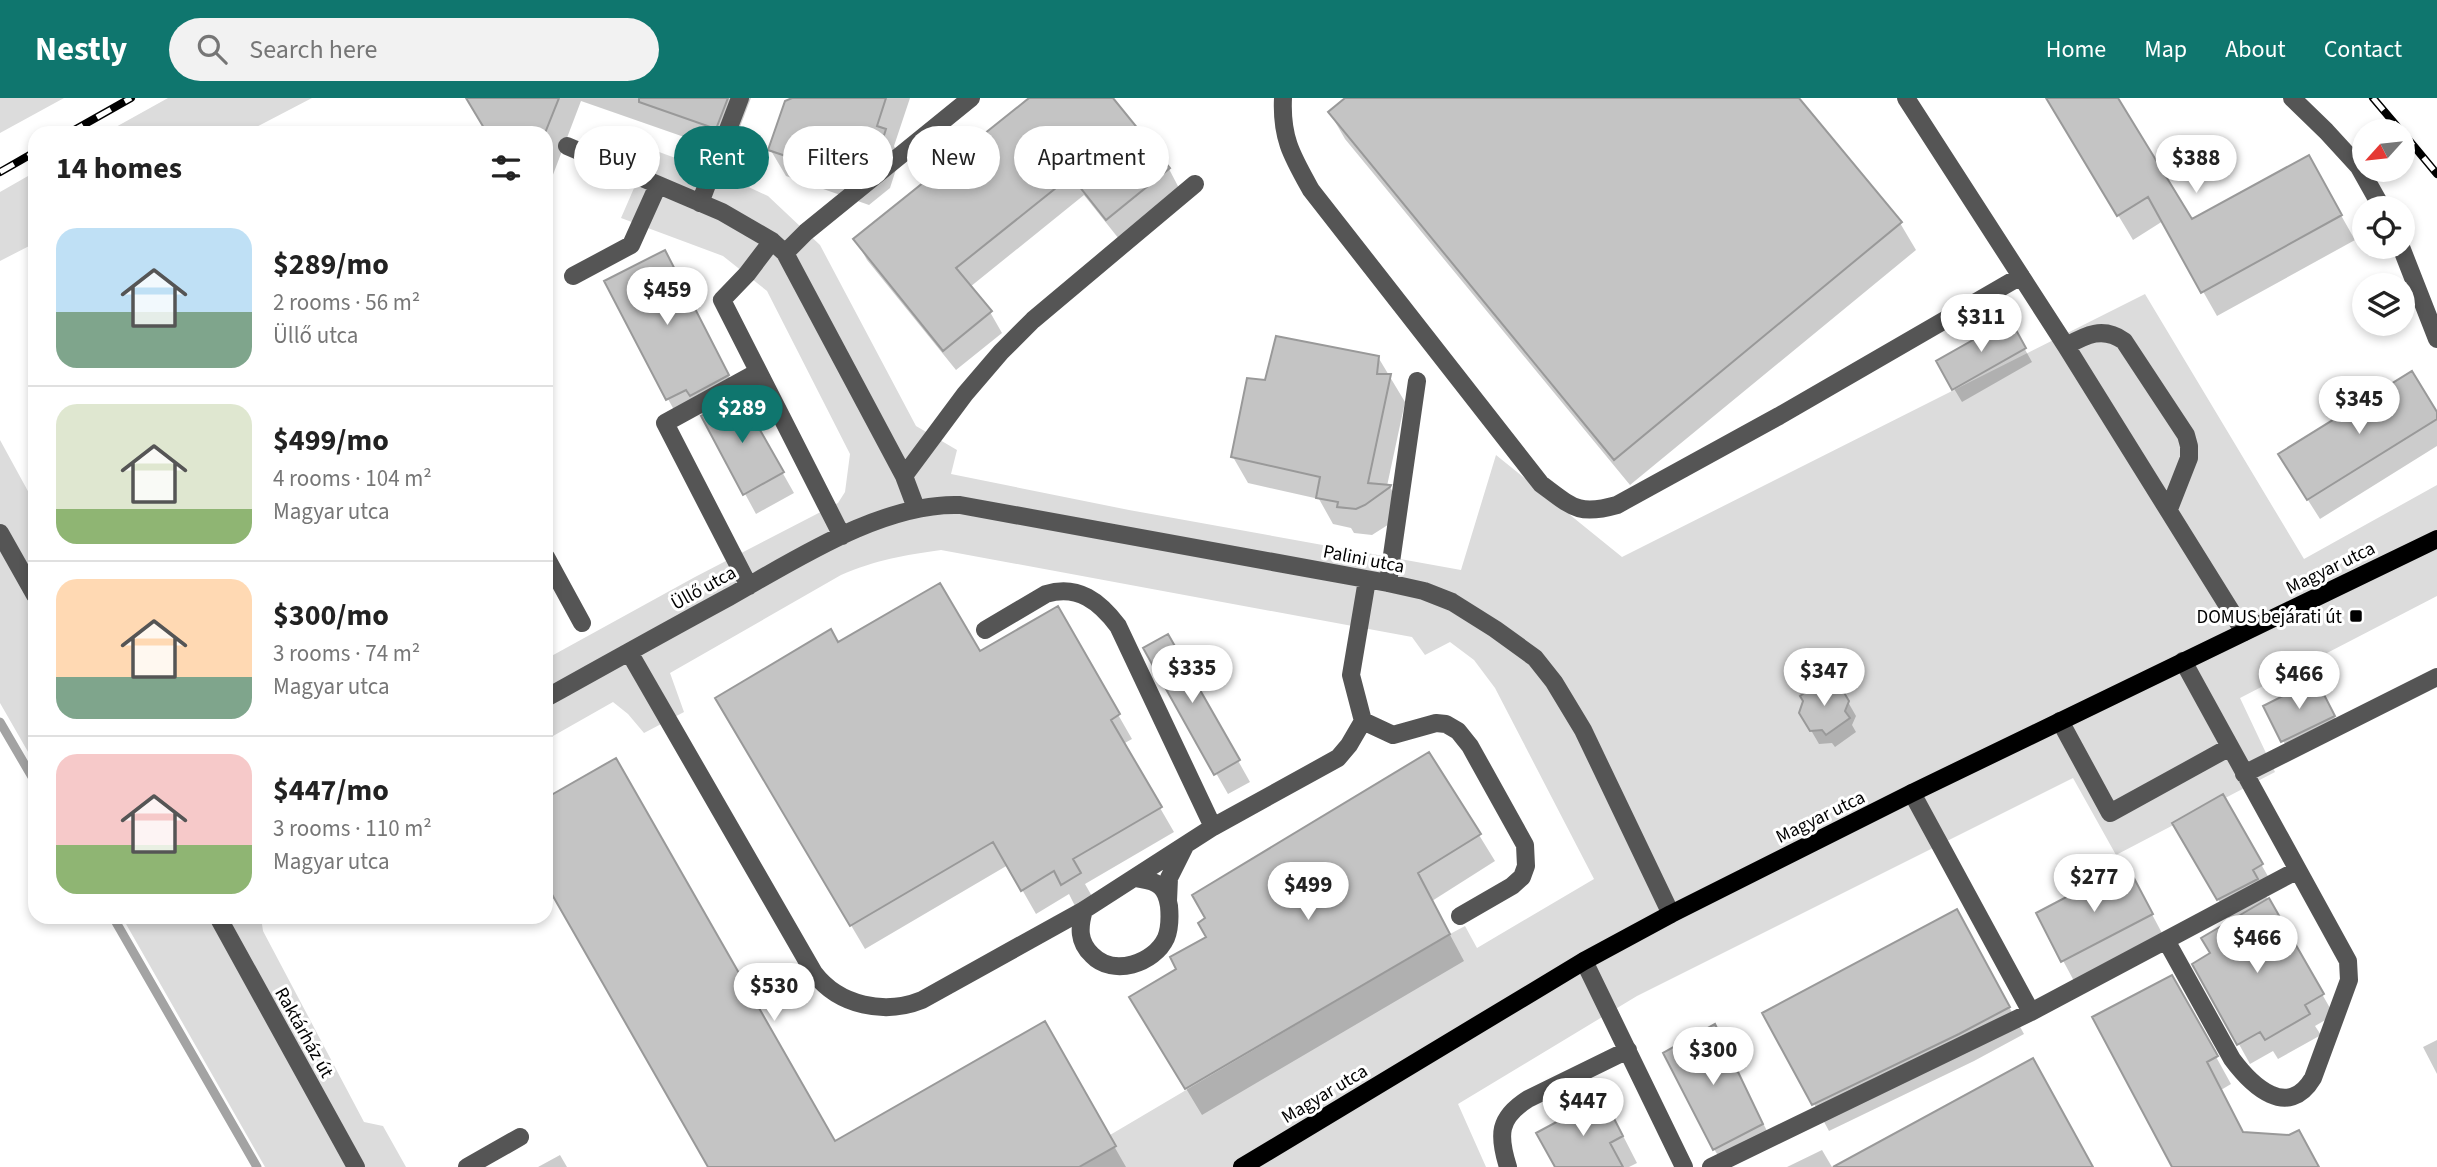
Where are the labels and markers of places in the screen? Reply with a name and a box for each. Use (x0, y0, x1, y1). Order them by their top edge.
pin: $388 (2155, 136, 2237, 195)
pin: $459 (626, 268, 708, 327)
pin: $311 (1940, 294, 2022, 354)
pin: $345 (2318, 376, 2400, 436)
pin: $289 (701, 386, 783, 445)
place label: DOMUS bejárati út (2197, 604, 2343, 631)
marker: DOMUS bejárati út (2348, 608, 2364, 624)
pin: $335 (1151, 646, 1233, 705)
pin: $347 (1783, 648, 1865, 708)
pin: $466 (2258, 652, 2340, 711)
pin: $277 (2053, 854, 2135, 914)
pin: $499 (1267, 862, 1349, 922)
pin: $466 (2216, 916, 2298, 975)
pin: $530 (733, 964, 815, 1023)
pin: $300 (1672, 1028, 1754, 1087)
pin: $447 (1542, 1079, 1624, 1138)

